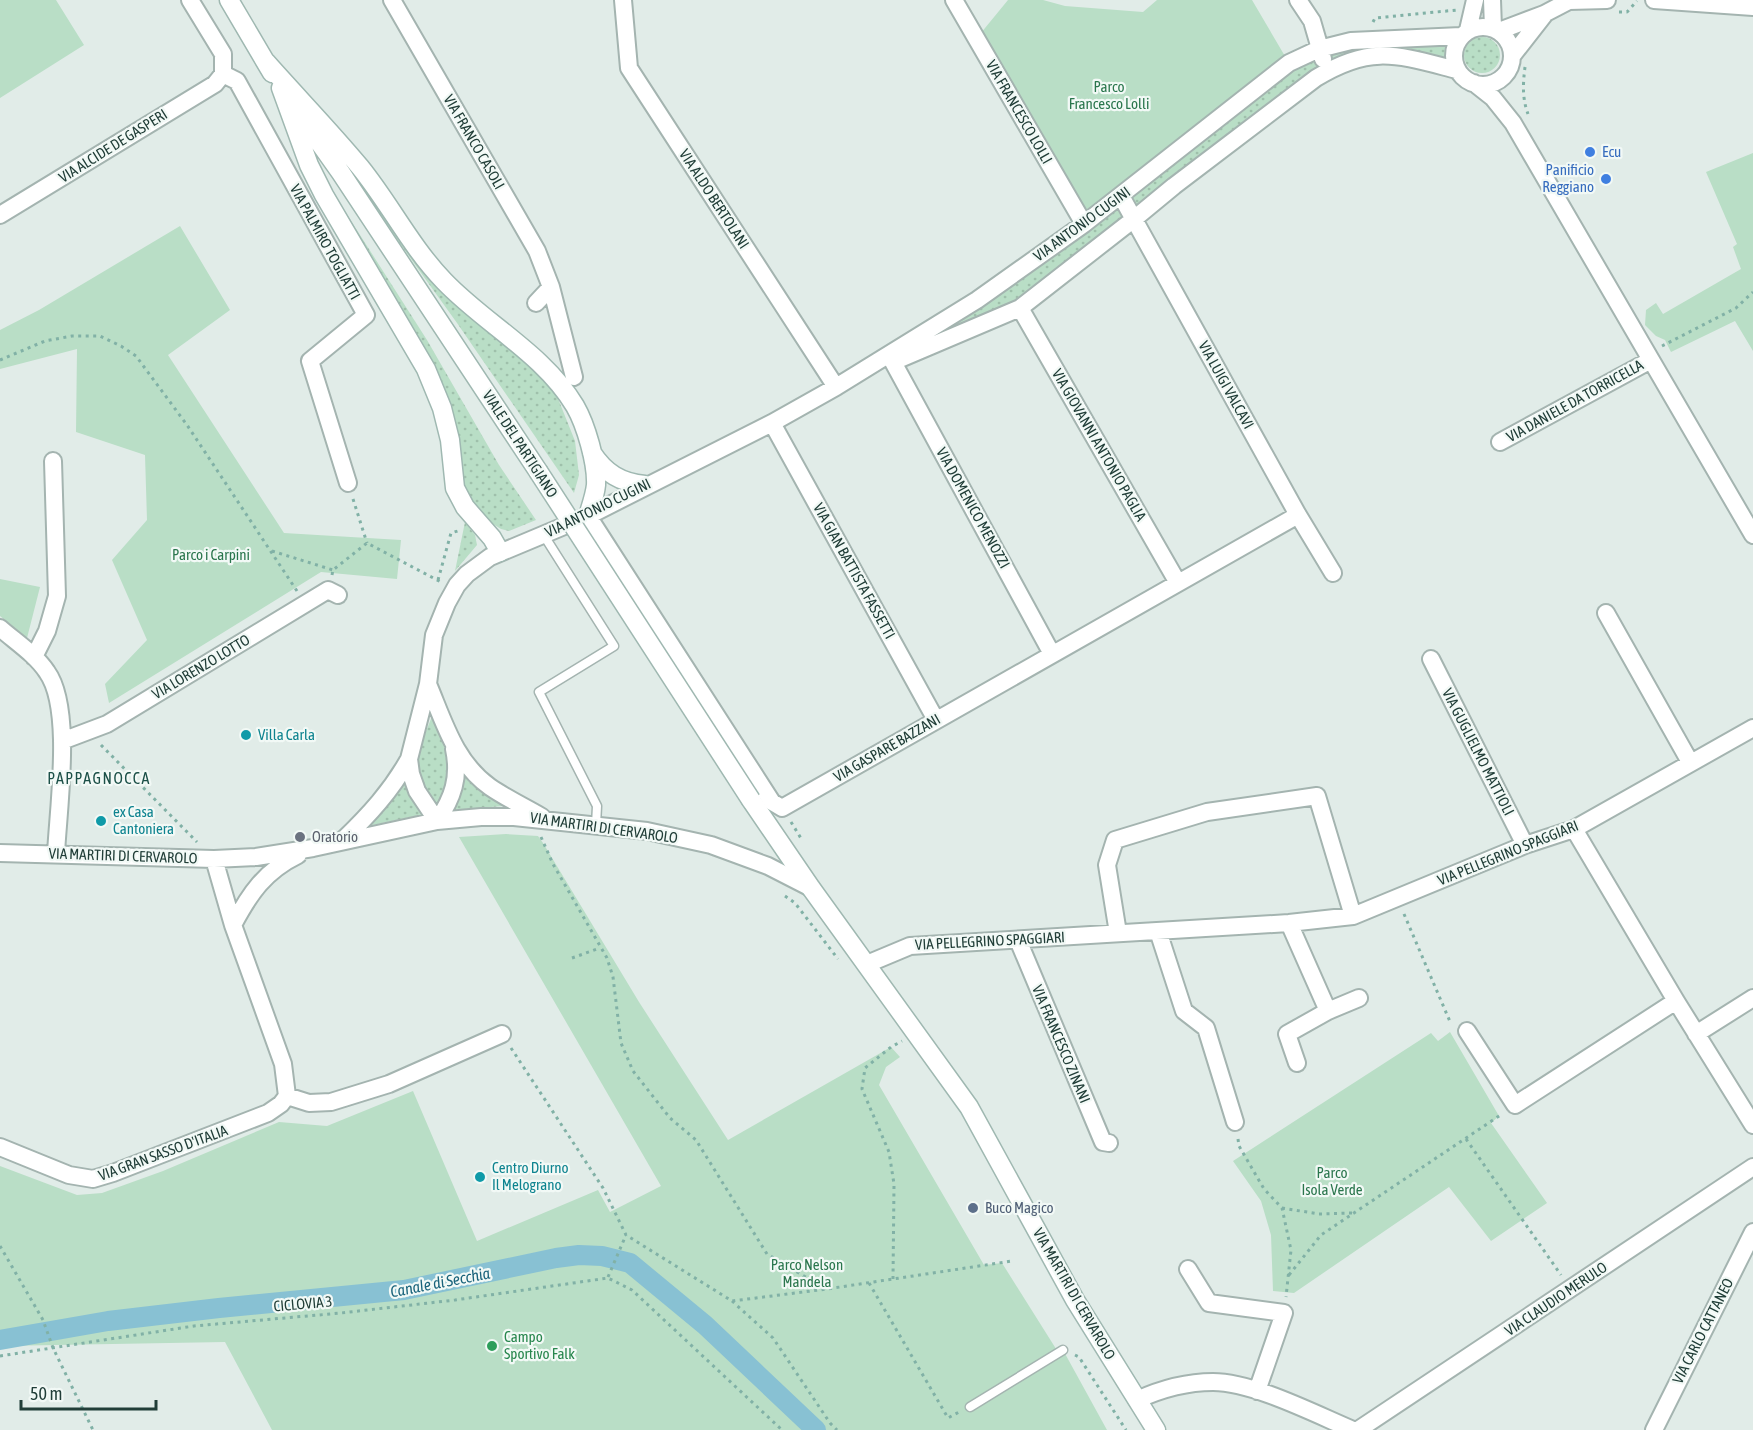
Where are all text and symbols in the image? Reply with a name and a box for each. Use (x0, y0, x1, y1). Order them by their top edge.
street label: VIA FRANCESCO LOLLI (983, 57, 1056, 167)
park label: Parco Francesco Lolli (1069, 78, 1149, 112)
street label: VIA FRANCO CASOLI (440, 91, 508, 192)
street label: VIA ALCIDE DE GASPERI (55, 105, 170, 186)
place label: Ecu (1602, 143, 1621, 160)
marker: Ecu (1583, 145, 1597, 159)
street label: VIA ALDO BERTOLANI (676, 146, 753, 252)
place label: Panificio Reggiano (1542, 161, 1594, 195)
marker: Panificio Reggiano (1599, 172, 1613, 186)
street label: VIA PALMIRO TOGLIATTI (287, 181, 364, 302)
street label: VIA ANTONIO CUGINI (1030, 183, 1133, 264)
street label: VIA LUIGI VALCAVI (1195, 338, 1258, 432)
street label: VIA DANIELE DA TORRICELLA (1504, 356, 1647, 445)
street label: VIA GIOVANNI ANTONIO PAGLIA (1049, 366, 1150, 524)
street label: VIALE DEL PARTIGIANO (479, 387, 561, 501)
street label: VIA DOMENICO MENOZZI (933, 445, 1014, 571)
street label: VIA ANTONIO CUGINI (542, 475, 653, 540)
street label: VIA GIAN BATTISTA FASSETTI (810, 500, 899, 641)
park label: Parco i Carpini (172, 546, 250, 563)
street label: VIA LORENZO LOTTO (149, 631, 253, 702)
street label: VIA GUGLIELMO MATTIOLI (1439, 685, 1518, 818)
street label: VIA GASPARE BAZZANI (830, 710, 943, 785)
place label: Villa Carla (258, 726, 315, 743)
marker: Villa Carla (239, 728, 253, 742)
district label: PAPPAGNOCCA (47, 769, 151, 787)
place label: ex Casa Cantoniera (113, 803, 174, 837)
street label: VIA MARTIRI DI CERVAROLO (529, 809, 679, 846)
marker: ex Casa Cantoniera (94, 814, 108, 828)
street label: VIA PELLEGRINO SPAGGIARI (1435, 817, 1581, 889)
place label: Oratorio (312, 828, 358, 845)
marker: Oratorio (293, 830, 307, 844)
street label: VIA MARTIRI DI CERVAROLO (48, 844, 198, 867)
street label: VIA PELLEGRINO SPAGGIARI (915, 928, 1065, 953)
street label: VIA FRANCESCO ZINANI (1029, 982, 1094, 1105)
street label: VIA GRAN SASSO D'ITALIA (96, 1121, 230, 1184)
place label: Centro Diurno Il Melograno (492, 1159, 569, 1193)
park label: Parco Isola Verde (1301, 1164, 1363, 1198)
marker: Centro Diurno Il Melograno (473, 1170, 487, 1184)
place label: Buco Magico (985, 1199, 1054, 1216)
marker: Buco Magico (966, 1201, 980, 1215)
street label: VIA MARTIRI DI CERVAROLO (1030, 1225, 1119, 1363)
park label: Parco Nelson Mandela (771, 1256, 843, 1290)
street label: VIA CLAUDIO MERULO (1501, 1258, 1610, 1339)
water label: Canale di Secchia (389, 1263, 492, 1300)
street label: VIA CARLO CATTANEO (1669, 1275, 1737, 1386)
street label: CICLOVIA 3 (273, 1292, 333, 1315)
place label: Campo Sportivo Falk (504, 1328, 575, 1362)
marker: Campo Sportivo Falk (485, 1339, 499, 1353)
scale bar (21, 1373, 156, 1411)
text: 50 m (30, 1383, 62, 1404)

